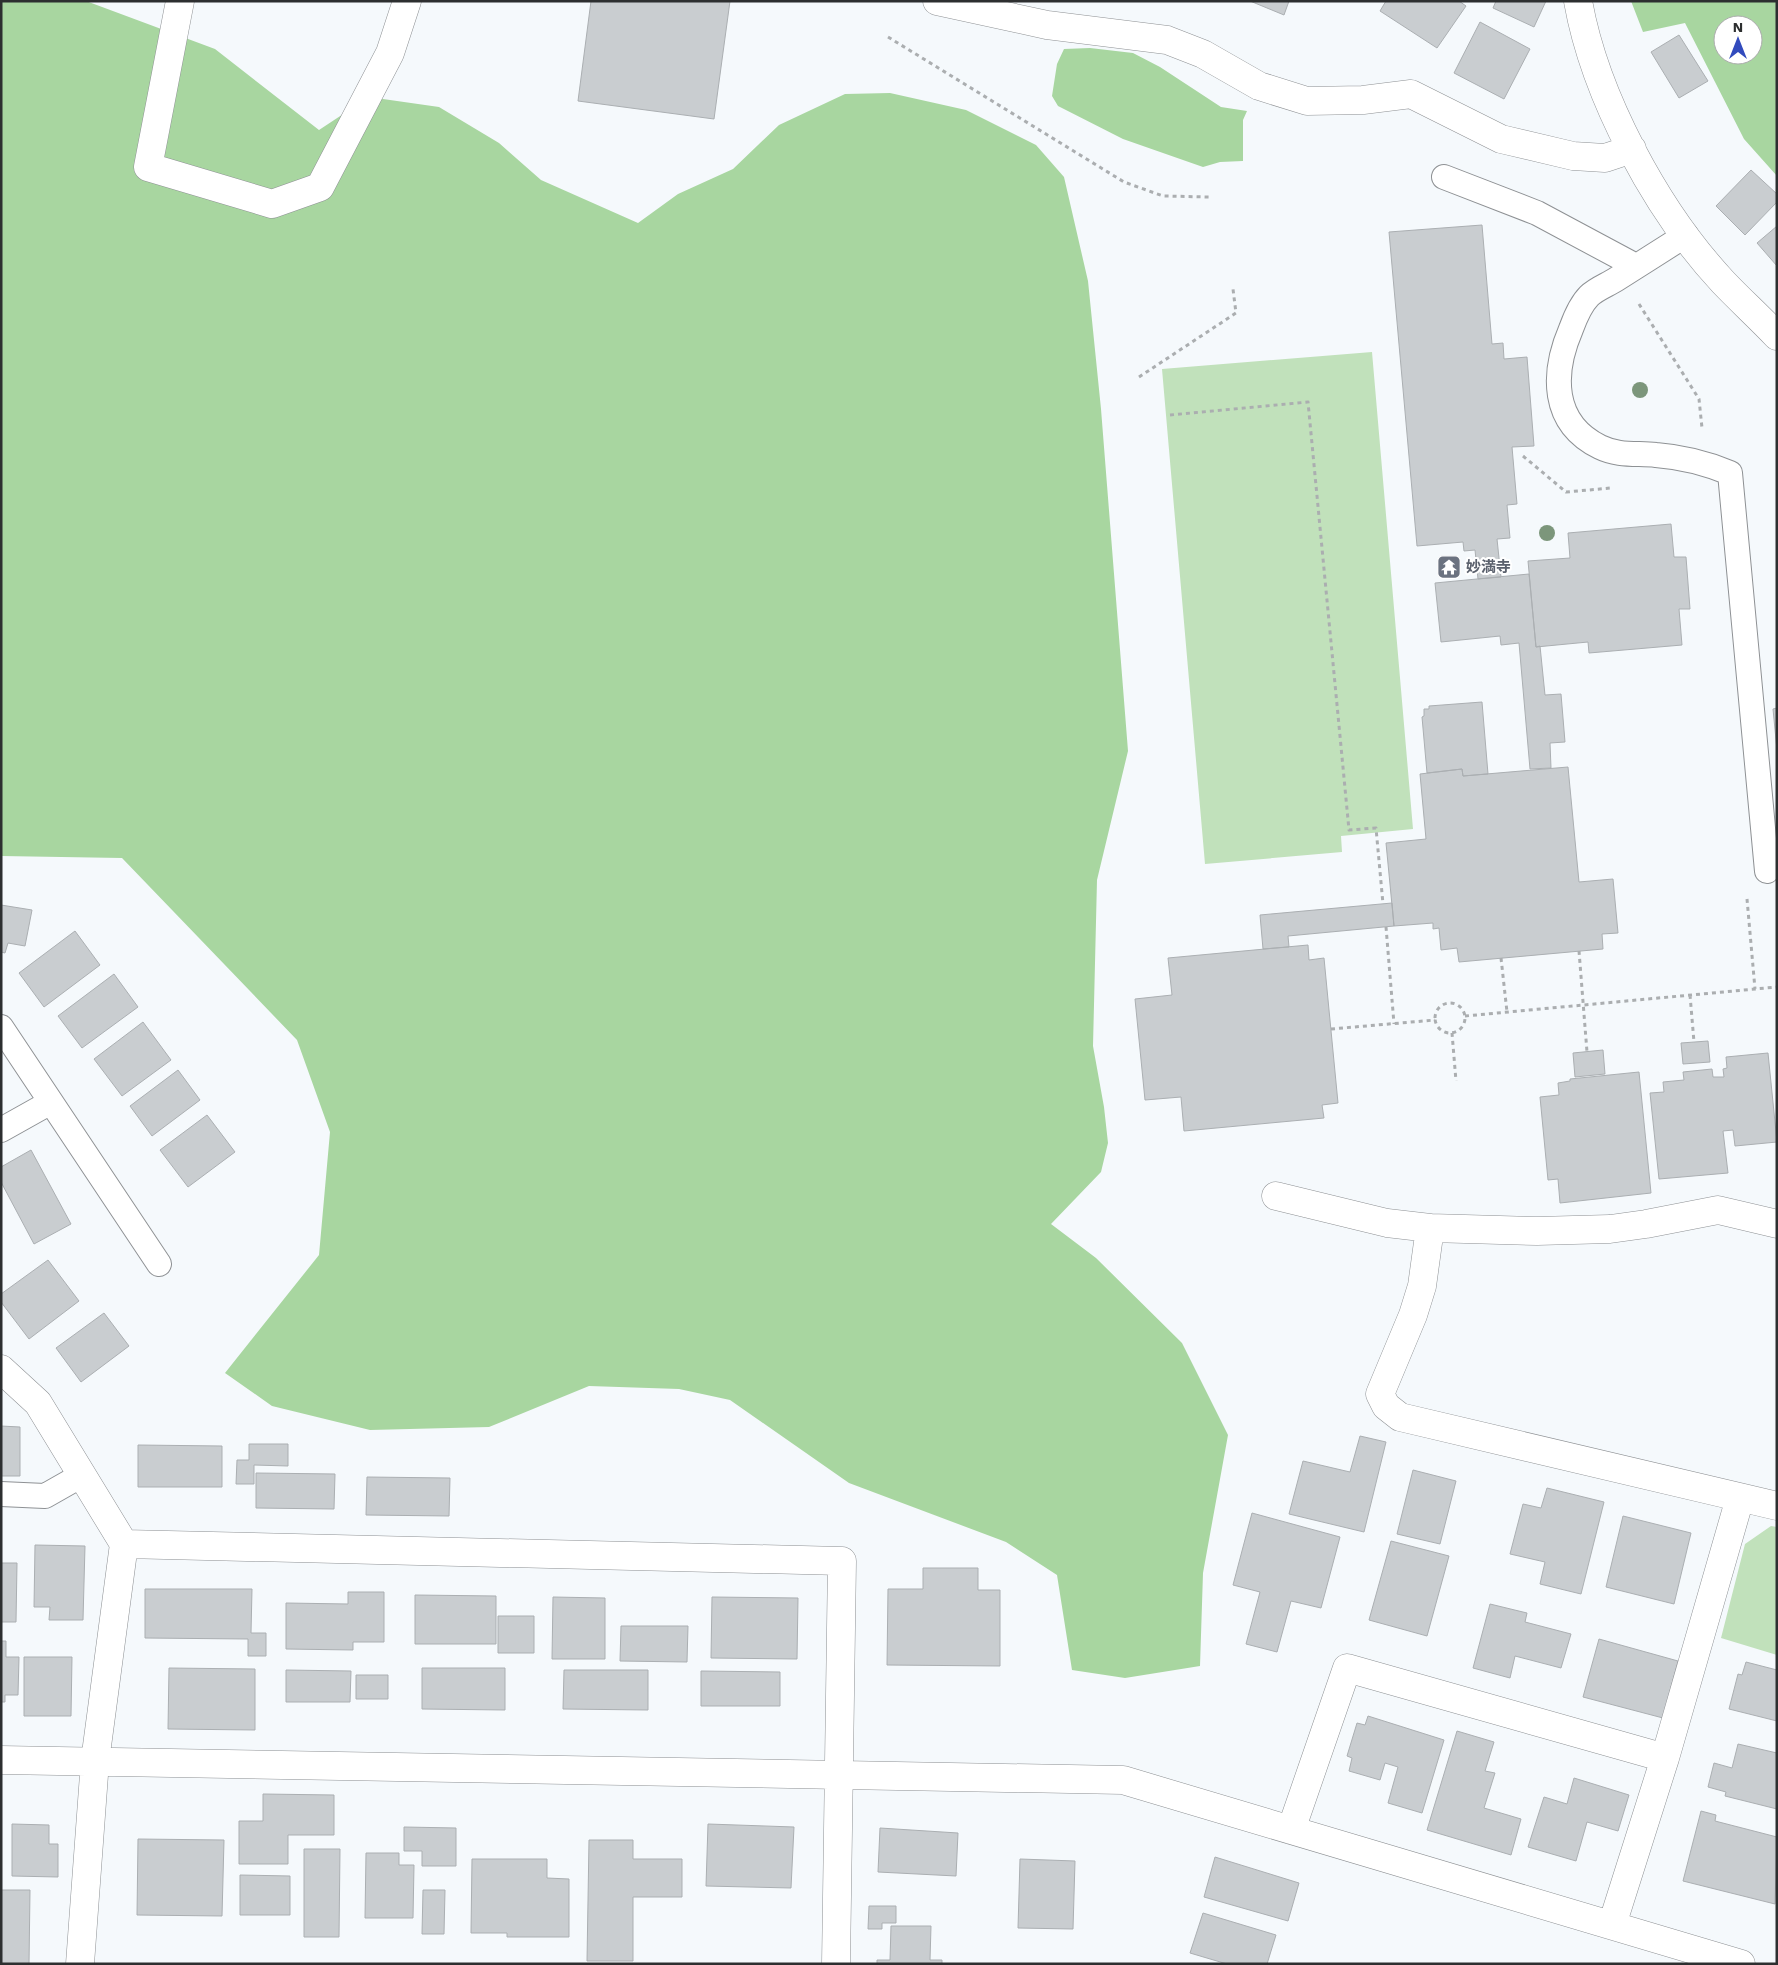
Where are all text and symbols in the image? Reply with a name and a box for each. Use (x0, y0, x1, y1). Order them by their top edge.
north arrow (1713, 15, 1763, 65)
text: N (1733, 19, 1743, 35)
temple icon: 妙満寺 (1436, 554, 1462, 580)
place label: 妙満寺 (1466, 558, 1511, 576)

